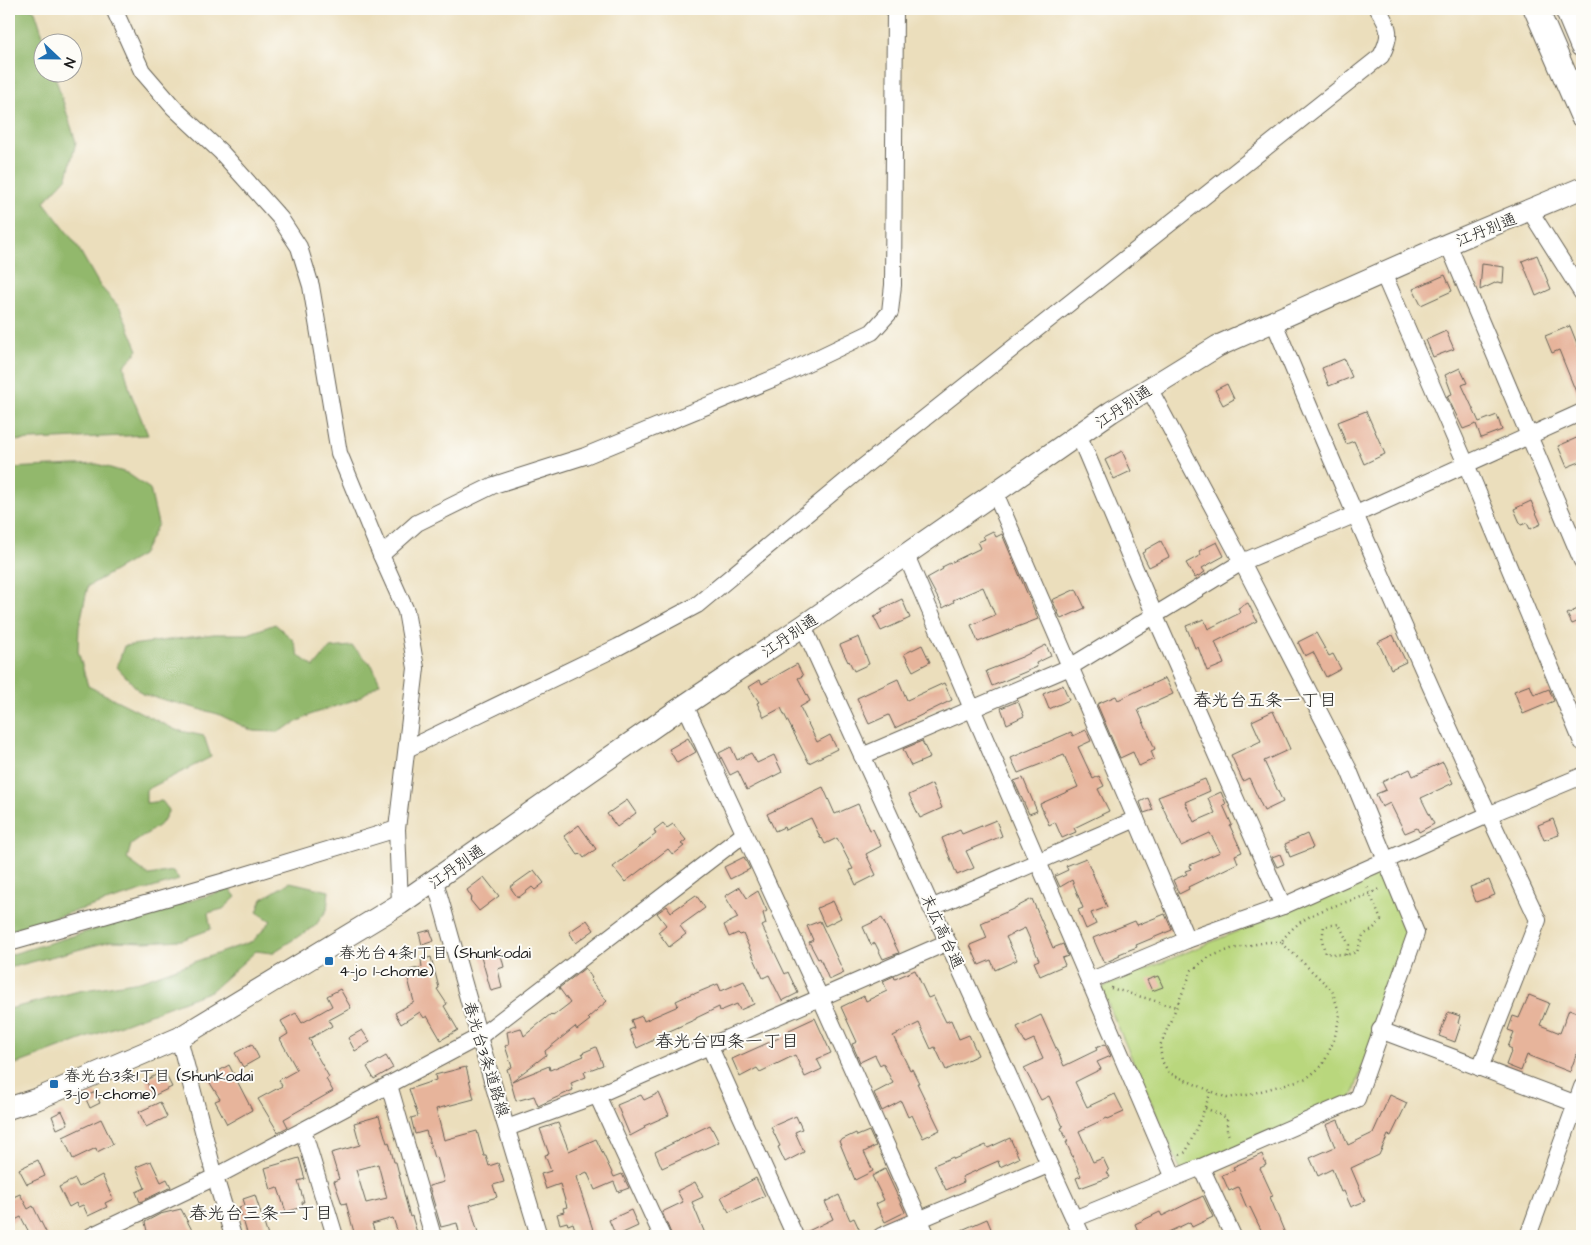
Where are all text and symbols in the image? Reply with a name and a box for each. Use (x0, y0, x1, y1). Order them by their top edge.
north arrow (32, 32, 82, 82)
text: N (58, 55, 80, 71)
street label: 江丹別通 (1453, 208, 1520, 252)
street label: 江丹別通 (1091, 380, 1156, 434)
street label: 江丹別通 (757, 609, 822, 663)
district label: 春光台五条一丁目 (1193, 688, 1337, 713)
street label: 江丹別通 (424, 839, 489, 894)
street label: 末広高台通 (915, 891, 969, 972)
place label: 春光台4条1丁目 (Shunkodai 4-jo 1-chome) (339, 942, 532, 982)
marker: 春光台4条1丁目 (Shunkodai 4-jo 1-chome) (323, 955, 335, 967)
street label: 春光台3条道路線 (458, 999, 514, 1120)
district label: 春光台四条一丁目 (655, 1029, 799, 1054)
place label: 春光台3条1丁目 (Shunkodai 3-jo 1-chome) (64, 1065, 254, 1105)
marker: 春光台3条1丁目 (Shunkodai 3-jo 1-chome) (48, 1078, 60, 1090)
district label: 春光台三条一丁目 (189, 1201, 333, 1226)

